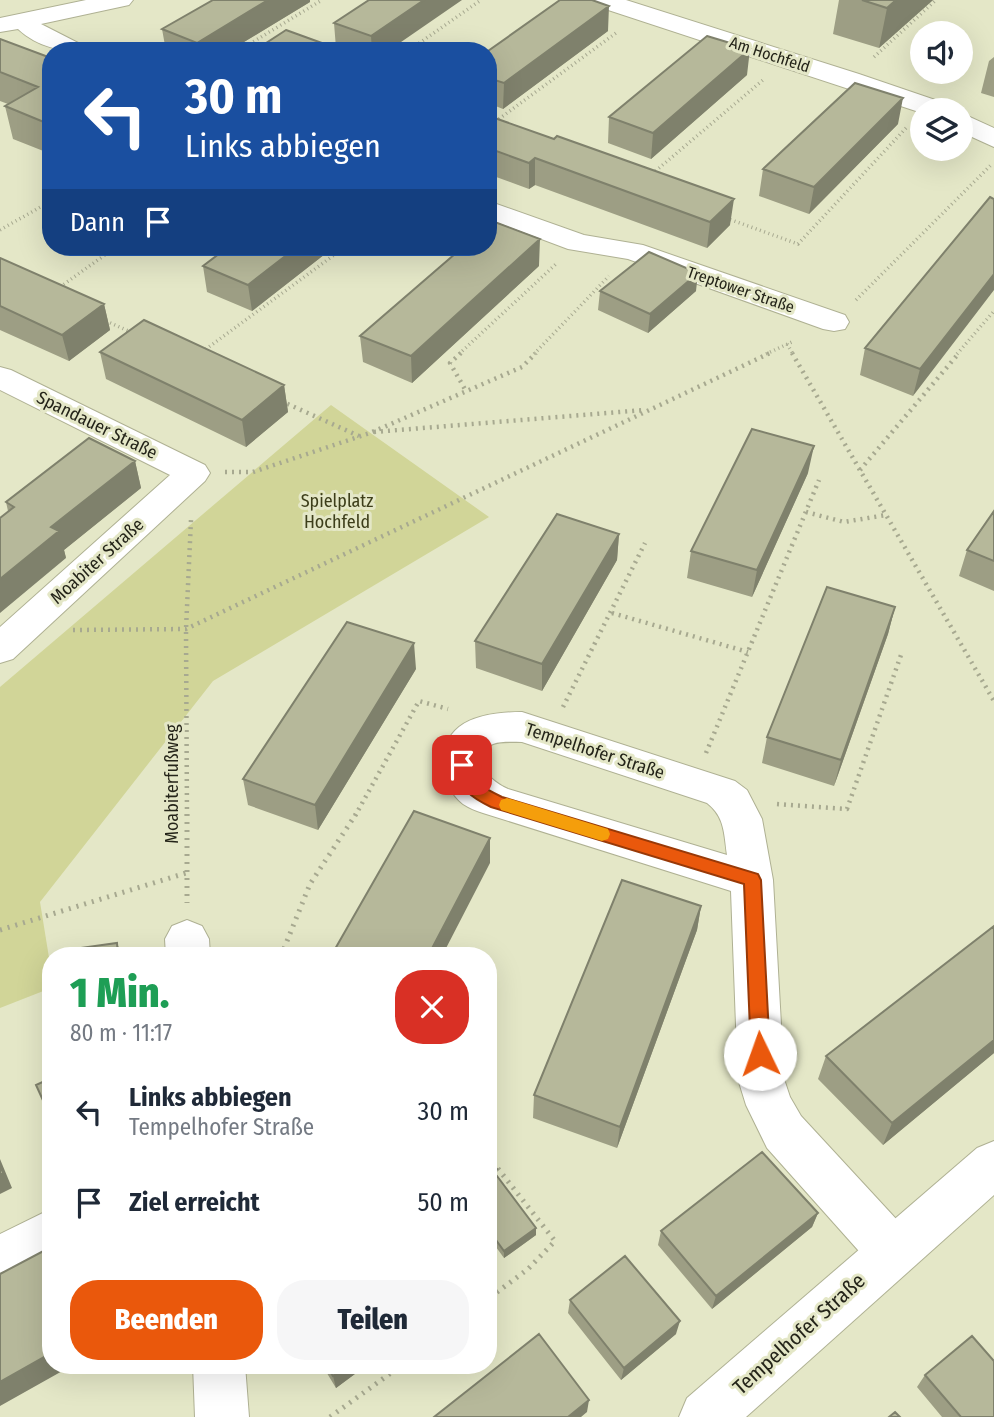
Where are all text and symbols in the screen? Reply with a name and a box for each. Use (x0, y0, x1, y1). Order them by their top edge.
map controls (910, 21, 973, 161)
button: sound (910, 21, 973, 84)
street label: Am Hochfeld (727, 33, 812, 76)
text: 30 m (185, 67, 283, 126)
icon: left (70, 70, 161, 161)
button: layers (910, 98, 973, 161)
text: Links abbiegen (185, 127, 381, 165)
icon: arrive (139, 203, 177, 241)
text: Dann (70, 207, 125, 238)
street label: Treptower Straße (685, 262, 797, 317)
street label: Spandauer Straße (33, 386, 161, 464)
park label: Spielplatz Hochfeld (301, 490, 373, 533)
street label: Moabiter Straße (46, 513, 148, 609)
street label: Tempelhofer Straße (523, 718, 667, 784)
street label: Moabiterfußweg (161, 724, 183, 844)
pin (432, 735, 492, 795)
icon: arrive (443, 746, 481, 784)
text: 1 Min. (70, 968, 170, 1018)
button: close (395, 970, 469, 1044)
position arrow (723, 1017, 797, 1091)
text: 80 m · 11:17 (70, 1019, 172, 1047)
text: Links abbiegen (129, 1082, 292, 1113)
icon: left (70, 1093, 108, 1131)
text: 30 m (418, 1096, 469, 1127)
text: Tempelhofer Straße (129, 1113, 314, 1141)
icon: arrive (70, 1184, 108, 1222)
text: Ziel erreicht (129, 1187, 260, 1218)
text: 50 m (417, 1187, 469, 1218)
street label: Tempelhofer Straße (727, 1268, 871, 1400)
button: Beenden (70, 1280, 263, 1360)
button: Teilen (277, 1280, 469, 1360)

